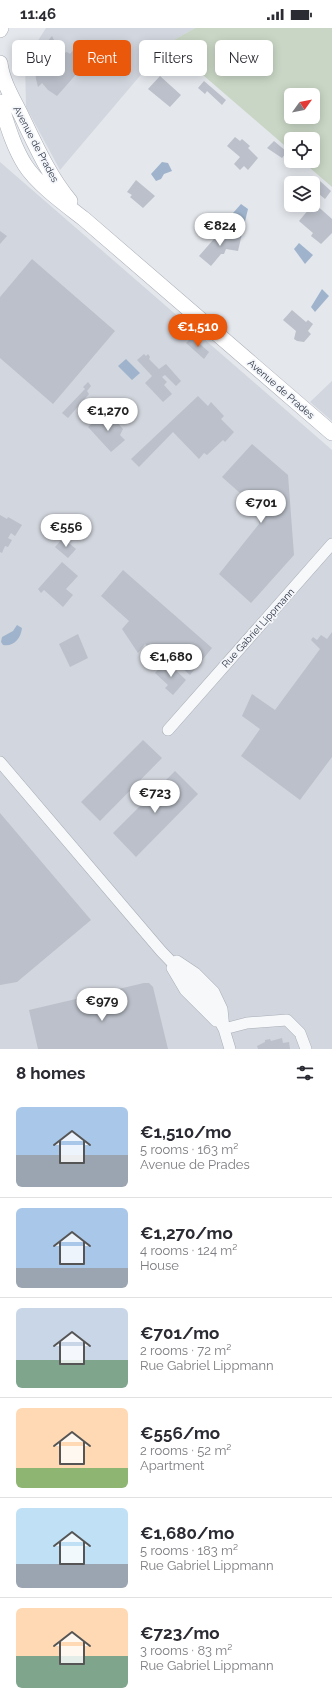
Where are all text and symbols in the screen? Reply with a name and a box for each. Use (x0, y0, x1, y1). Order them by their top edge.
text: 11:46 (20, 5, 56, 23)
chip: Buy (12, 40, 65, 76)
chip: Rent (73, 40, 131, 76)
chip: Filters (139, 40, 207, 76)
chip: New (215, 40, 273, 76)
north arrow (284, 88, 320, 124)
map controls (284, 88, 320, 212)
street label: Avenue de Prades (11, 104, 61, 184)
button: locate (284, 132, 320, 168)
button: layers (284, 176, 320, 212)
pin: €824 (196, 213, 244, 247)
text: €824 (204, 218, 236, 233)
pin: €1,510 (165, 314, 231, 348)
text: €1,510 (177, 319, 219, 334)
street label: Avenue de Prades (246, 357, 317, 421)
pin: €1,270 (75, 398, 141, 432)
text: €1,270 (87, 403, 129, 418)
pin: €701 (237, 490, 285, 524)
text: €701 (245, 495, 277, 510)
pin: €556 (42, 514, 90, 548)
text: €556 (50, 519, 82, 534)
street label: Rue Gabriel Lippmann (220, 586, 297, 670)
pin: €1,680 (138, 644, 204, 678)
text: €1,680 (149, 649, 193, 664)
pin: €723 (131, 780, 179, 814)
text: €723 (139, 785, 171, 800)
pin: €979 (78, 988, 126, 1022)
text: €979 (86, 993, 118, 1008)
icon: filters (294, 1062, 316, 1084)
text: 8 homes (16, 1063, 85, 1083)
text: €1,510/mo (140, 1122, 231, 1142)
icon: home (48, 1123, 96, 1171)
text: 5 rooms · 163 m² (140, 1142, 238, 1157)
text: Avenue de Prades (140, 1157, 250, 1172)
text: €1,270/mo (140, 1223, 233, 1243)
icon: home (48, 1224, 96, 1272)
text: 4 rooms · 124 m² (140, 1243, 237, 1258)
text: House (140, 1258, 179, 1273)
text: €701/mo (140, 1323, 219, 1343)
icon: home (48, 1324, 96, 1372)
text: 2 rooms · 72 m² (140, 1343, 231, 1358)
text: Rue Gabriel Lippmann (140, 1358, 274, 1373)
text: €556/mo (140, 1423, 220, 1443)
icon: home (48, 1424, 96, 1472)
text: 2 rooms · 52 m² (140, 1443, 231, 1458)
text: Apartment (140, 1458, 204, 1473)
text: €1,680/mo (140, 1523, 234, 1543)
icon: home (48, 1524, 96, 1572)
text: 5 rooms · 183 m² (140, 1543, 238, 1558)
text: Rue Gabriel Lippmann (140, 1558, 274, 1573)
text: €723/mo (140, 1623, 220, 1643)
icon: home (48, 1624, 96, 1672)
text: 3 rooms · 83 m² (140, 1643, 232, 1658)
text: Rue Gabriel Lippmann (140, 1658, 274, 1673)

